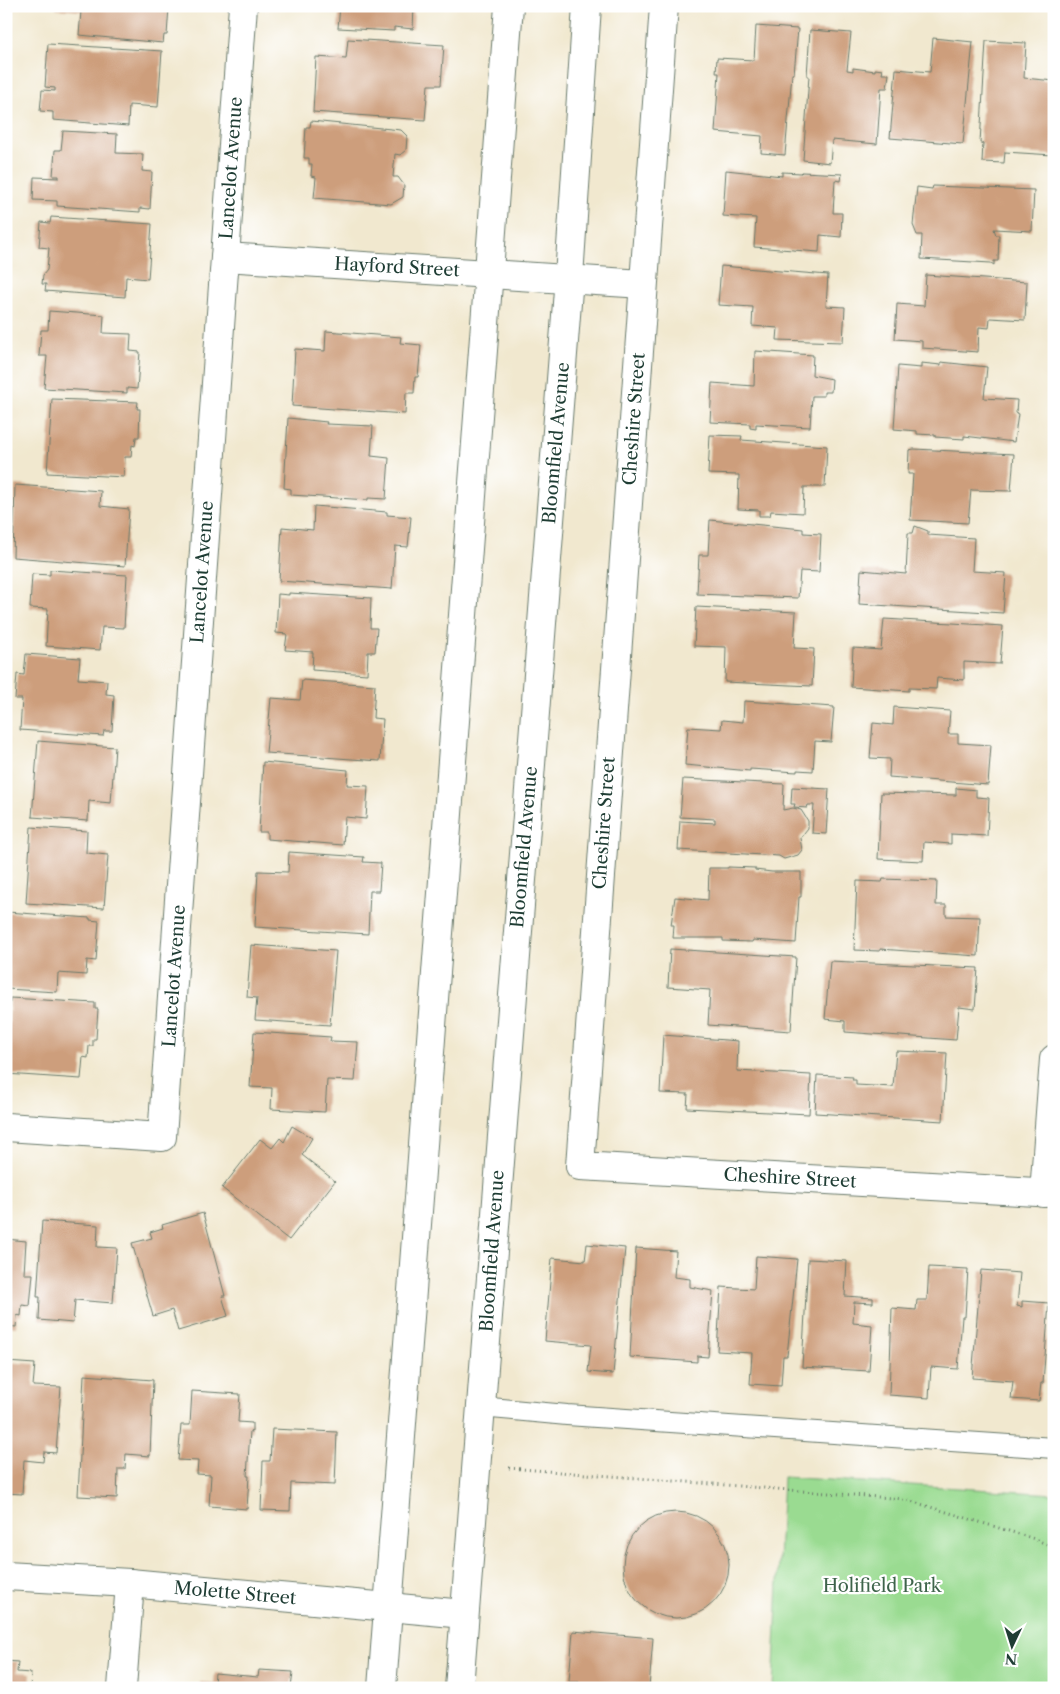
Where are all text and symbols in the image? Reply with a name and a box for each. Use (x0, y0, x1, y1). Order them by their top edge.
street label: Lancelot Avenue (215, 96, 247, 240)
street label: Hayford Street (334, 253, 461, 281)
street label: Cheshire Street (618, 351, 650, 486)
street label: Bloomfield Avenue (538, 361, 574, 525)
street label: Lancelot Avenue (186, 500, 218, 644)
street label: Cheshire Street (588, 755, 620, 890)
street label: Bloomfield Avenue (506, 765, 542, 929)
street label: Lancelot Avenue (158, 904, 190, 1048)
street label: Cheshire Street (723, 1164, 858, 1192)
street label: Bloomfield Avenue (475, 1169, 509, 1333)
park label: Holifield Park (823, 1575, 943, 1597)
street label: Molette Street (173, 1577, 298, 1609)
north arrow (988, 1622, 1038, 1672)
text: N (1004, 1650, 1018, 1668)

